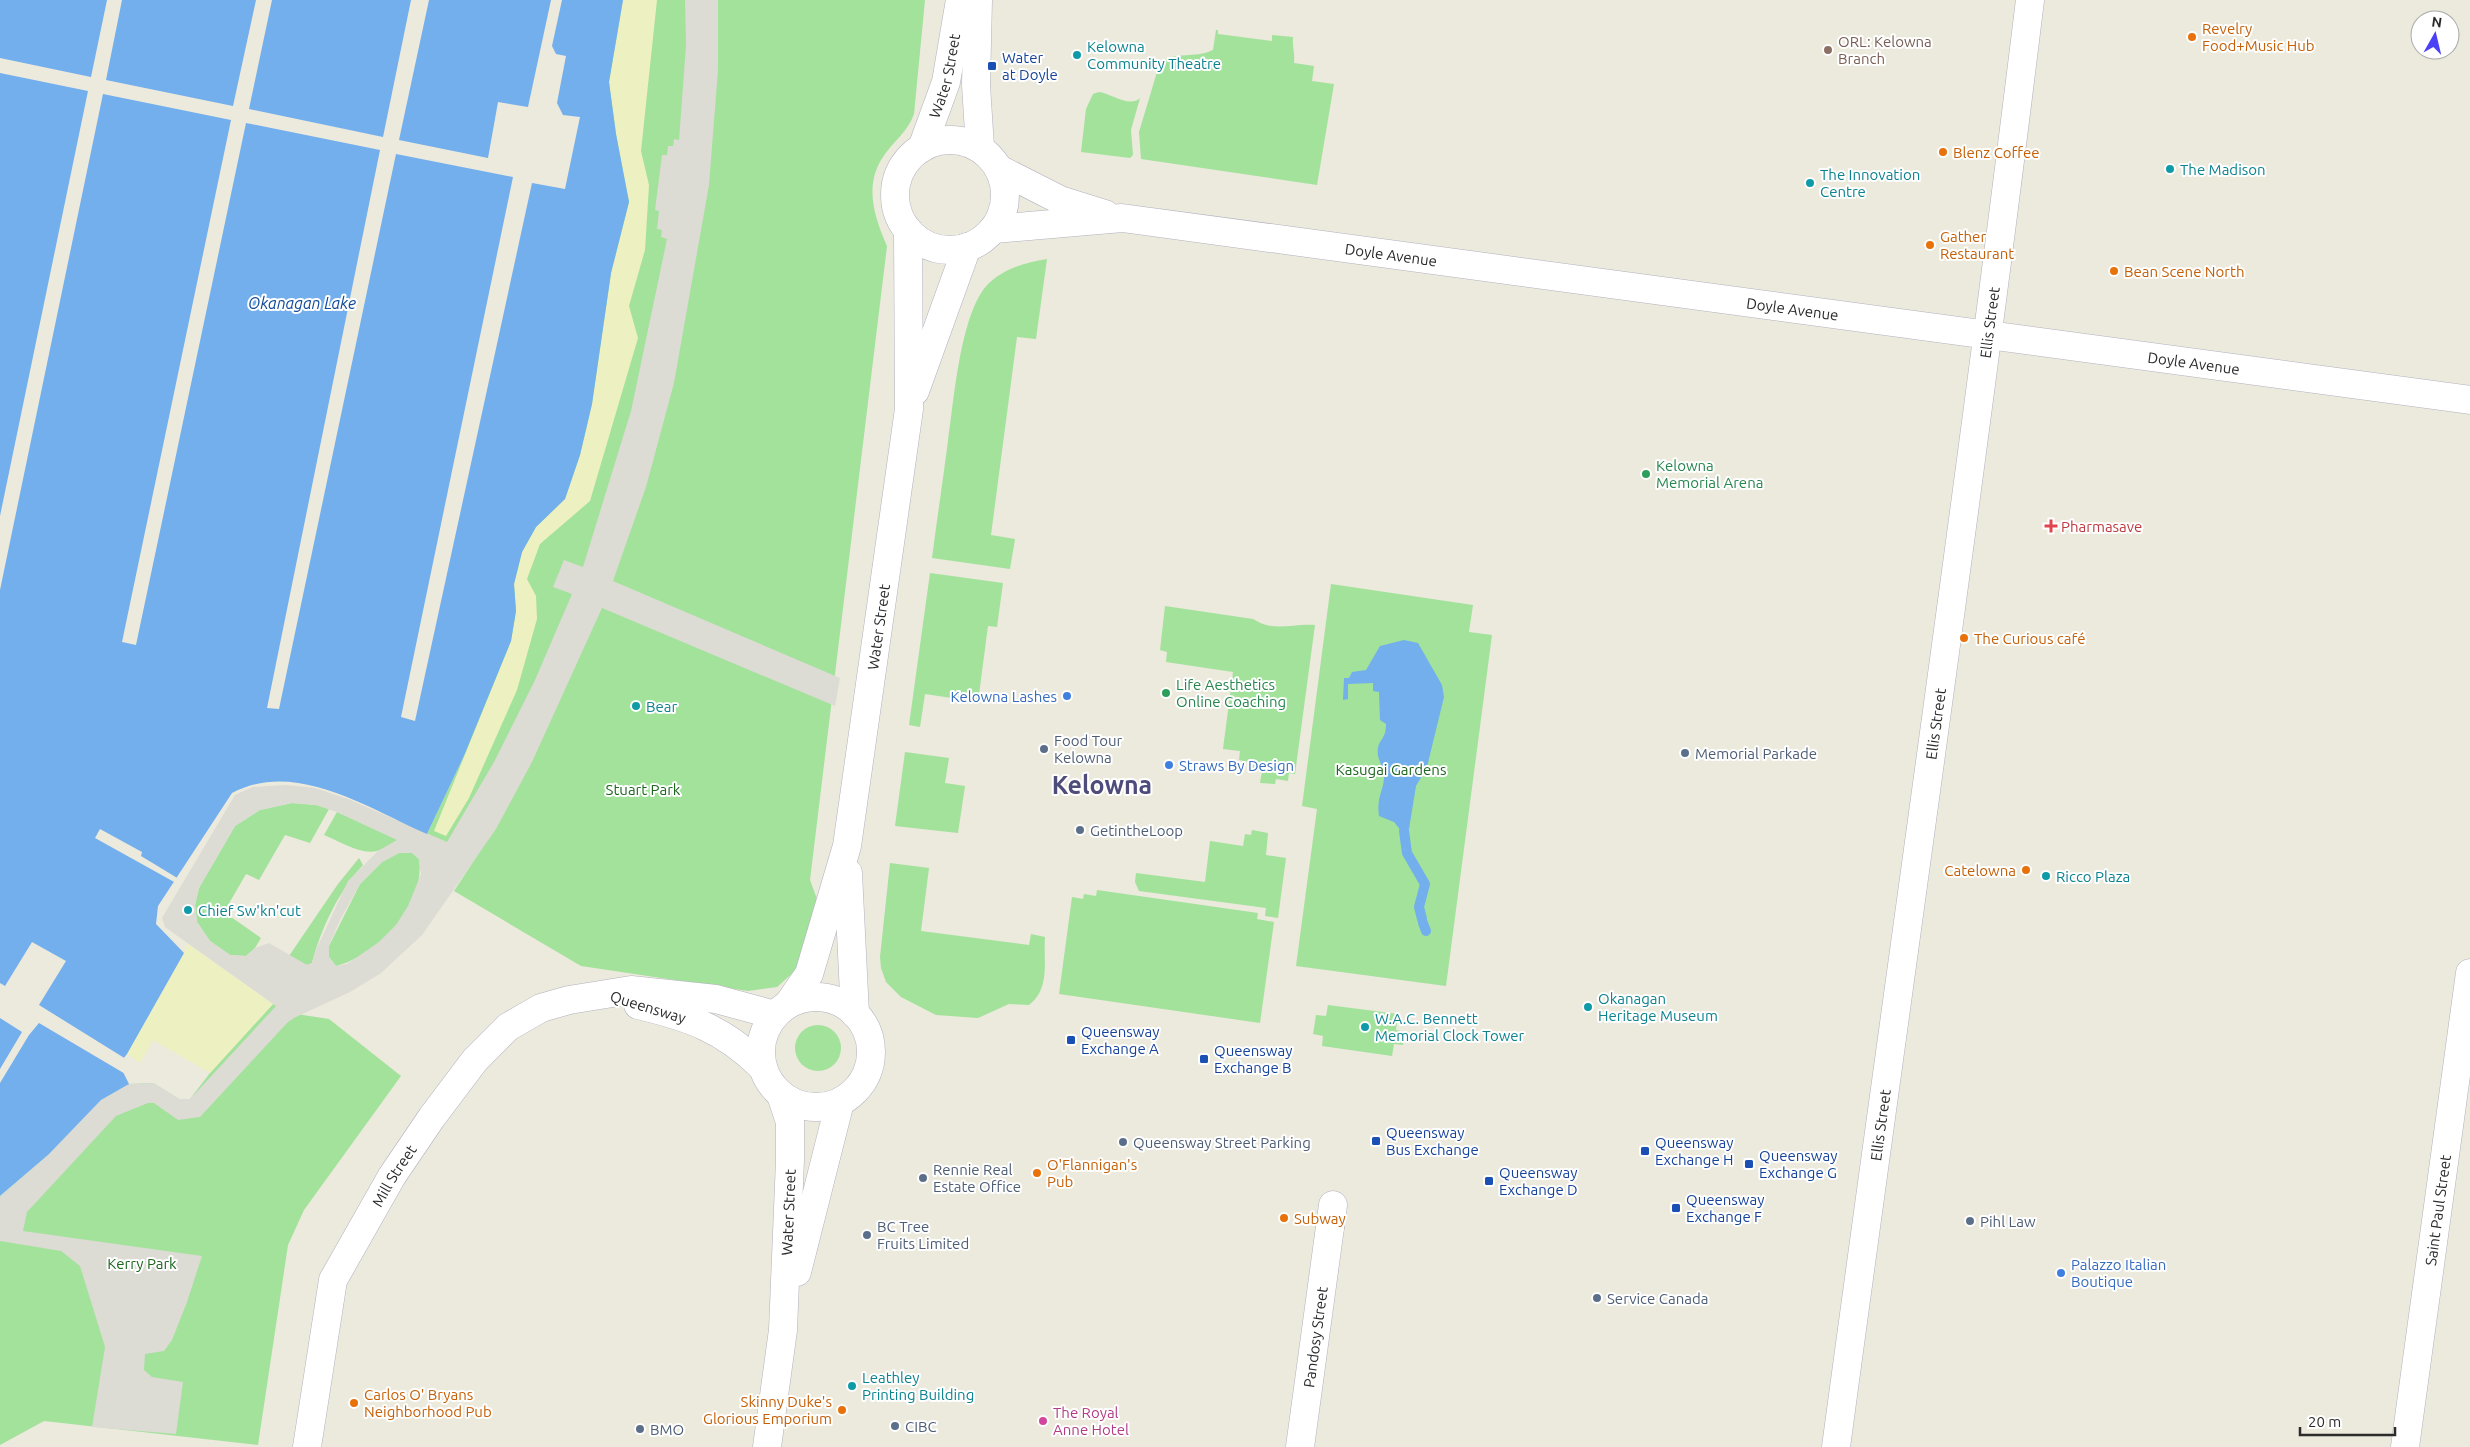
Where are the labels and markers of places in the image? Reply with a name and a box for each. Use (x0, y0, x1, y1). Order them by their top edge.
place label: Revelry Food+Music Hub (2202, 20, 2315, 54)
marker: Revelry Food+Music Hub (2186, 31, 2198, 43)
place label: ORL: Kelowna Branch (1838, 33, 1932, 67)
place label: Kelowna Community Theatre (1087, 38, 1221, 72)
marker: ORL: Kelowna Branch (1822, 44, 1834, 56)
place label: Water at Doyle (1002, 49, 1058, 83)
marker: Kelowna Community Theatre (1071, 49, 1083, 61)
marker: Water at Doyle (986, 60, 998, 72)
place label: Blenz Coffee (1953, 144, 2040, 161)
marker: Blenz Coffee (1937, 146, 1949, 158)
place label: The Madison (2180, 161, 2266, 178)
marker: The Madison (2164, 163, 2176, 175)
place label: The Innovation Centre (1820, 166, 1920, 200)
marker: The Innovation Centre (1804, 177, 1816, 189)
place label: Gather Restaurant (1940, 228, 2014, 262)
marker: Gather Restaurant (1924, 239, 1936, 251)
place label: Bean Scene North (2124, 263, 2245, 280)
marker: Bean Scene North (2108, 265, 2120, 277)
place label: Kelowna Memorial Arena (1656, 457, 1763, 491)
marker: Kelowna Memorial Arena (1640, 468, 1652, 480)
place label: Pharmasave (2061, 518, 2142, 535)
marker: Pharmasave (2045, 520, 2057, 532)
place label: The Curious café (1974, 630, 2085, 647)
marker: The Curious café (1958, 632, 1970, 644)
place label: Life Aesthetics Online Coaching (1176, 676, 1286, 710)
marker: Life Aesthetics Online Coaching (1160, 687, 1172, 699)
place label: Kelowna Lashes (951, 688, 1057, 705)
marker: Kelowna Lashes (1061, 690, 1073, 702)
place label: Bear (646, 698, 678, 715)
marker: Bear (630, 700, 642, 712)
place label: Food Tour Kelowna (1054, 732, 1123, 766)
marker: Food Tour Kelowna (1038, 743, 1050, 755)
place label: Memorial Parkade (1695, 745, 1817, 762)
marker: Memorial Parkade (1679, 747, 1691, 759)
place label: Straws By Design (1179, 757, 1294, 774)
marker: Straws By Design (1163, 759, 1175, 771)
place label: GetintheLoop (1090, 822, 1183, 839)
marker: GetintheLoop (1074, 824, 1086, 836)
place label: Catelowna (1944, 862, 2016, 879)
marker: Catelowna (2020, 864, 2032, 876)
place label: Ricco Plaza (2056, 868, 2130, 885)
marker: Ricco Plaza (2040, 870, 2052, 882)
place label: Chief Sw'kn'cut (198, 902, 301, 919)
marker: Chief Sw'kn'cut (182, 904, 194, 916)
place label: Okanagan Heritage Museum (1598, 990, 1718, 1024)
marker: Okanagan Heritage Museum (1582, 1001, 1594, 1013)
place label: W.A.C. Bennett Memorial Clock Tower (1375, 1010, 1525, 1044)
marker: W.A.C. Bennett Memorial Clock Tower (1359, 1021, 1371, 1033)
place label: Queensway Exchange A (1081, 1023, 1159, 1057)
marker: Queensway Exchange A (1065, 1034, 1077, 1046)
place label: Queensway Exchange B (1214, 1042, 1292, 1076)
marker: Queensway Exchange B (1198, 1053, 1210, 1065)
place label: Queensway Bus Exchange (1386, 1124, 1479, 1158)
place label: Queensway Street Parking (1133, 1134, 1311, 1151)
place label: Queensway Exchange H (1655, 1134, 1734, 1168)
marker: Queensway Bus Exchange (1370, 1135, 1382, 1147)
marker: Queensway Street Parking (1117, 1136, 1129, 1148)
marker: Queensway Exchange H (1639, 1145, 1651, 1157)
place label: Queensway Exchange G (1759, 1147, 1837, 1181)
place label: O'Flannigan's Pub (1047, 1156, 1137, 1190)
marker: Queensway Exchange G (1743, 1158, 1755, 1170)
place label: Rennie Real Estate Office (933, 1161, 1021, 1195)
place label: Queensway Exchange D (1499, 1164, 1578, 1198)
marker: O'Flannigan's Pub (1031, 1167, 1043, 1179)
marker: Rennie Real Estate Office (917, 1172, 929, 1184)
marker: Queensway Exchange D (1483, 1175, 1495, 1187)
place label: Queensway Exchange F (1686, 1191, 1764, 1225)
marker: Queensway Exchange F (1670, 1202, 1682, 1214)
place label: Subway (1294, 1210, 1346, 1227)
marker: Subway (1278, 1212, 1290, 1224)
place label: Pihl Law (1980, 1213, 2036, 1230)
marker: Pihl Law (1964, 1215, 1976, 1227)
place label: BC Tree Fruits Limited (877, 1218, 969, 1252)
marker: BC Tree Fruits Limited (861, 1229, 873, 1241)
place label: Palazzo Italian Boutique (2071, 1256, 2166, 1290)
marker: Palazzo Italian Boutique (2055, 1267, 2067, 1279)
place label: Service Canada (1607, 1290, 1708, 1307)
marker: Service Canada (1591, 1292, 1603, 1304)
place label: Leathley Printing Building (862, 1369, 974, 1403)
marker: Leathley Printing Building (846, 1380, 858, 1392)
place label: Carlos O' Bryans Neighborhood Pub (364, 1386, 492, 1420)
place label: Skinny Duke's Glorious Emporium (703, 1393, 832, 1427)
marker: Carlos O' Bryans Neighborhood Pub (348, 1397, 360, 1409)
marker: Skinny Duke's Glorious Emporium (836, 1404, 848, 1416)
place label: The Royal Anne Hotel (1053, 1404, 1129, 1438)
marker: The Royal Anne Hotel (1037, 1415, 1049, 1427)
place label: CIBC (905, 1418, 937, 1435)
marker: CIBC (889, 1420, 901, 1432)
place label: BMO (650, 1421, 684, 1438)
marker: BMO (634, 1423, 646, 1435)

